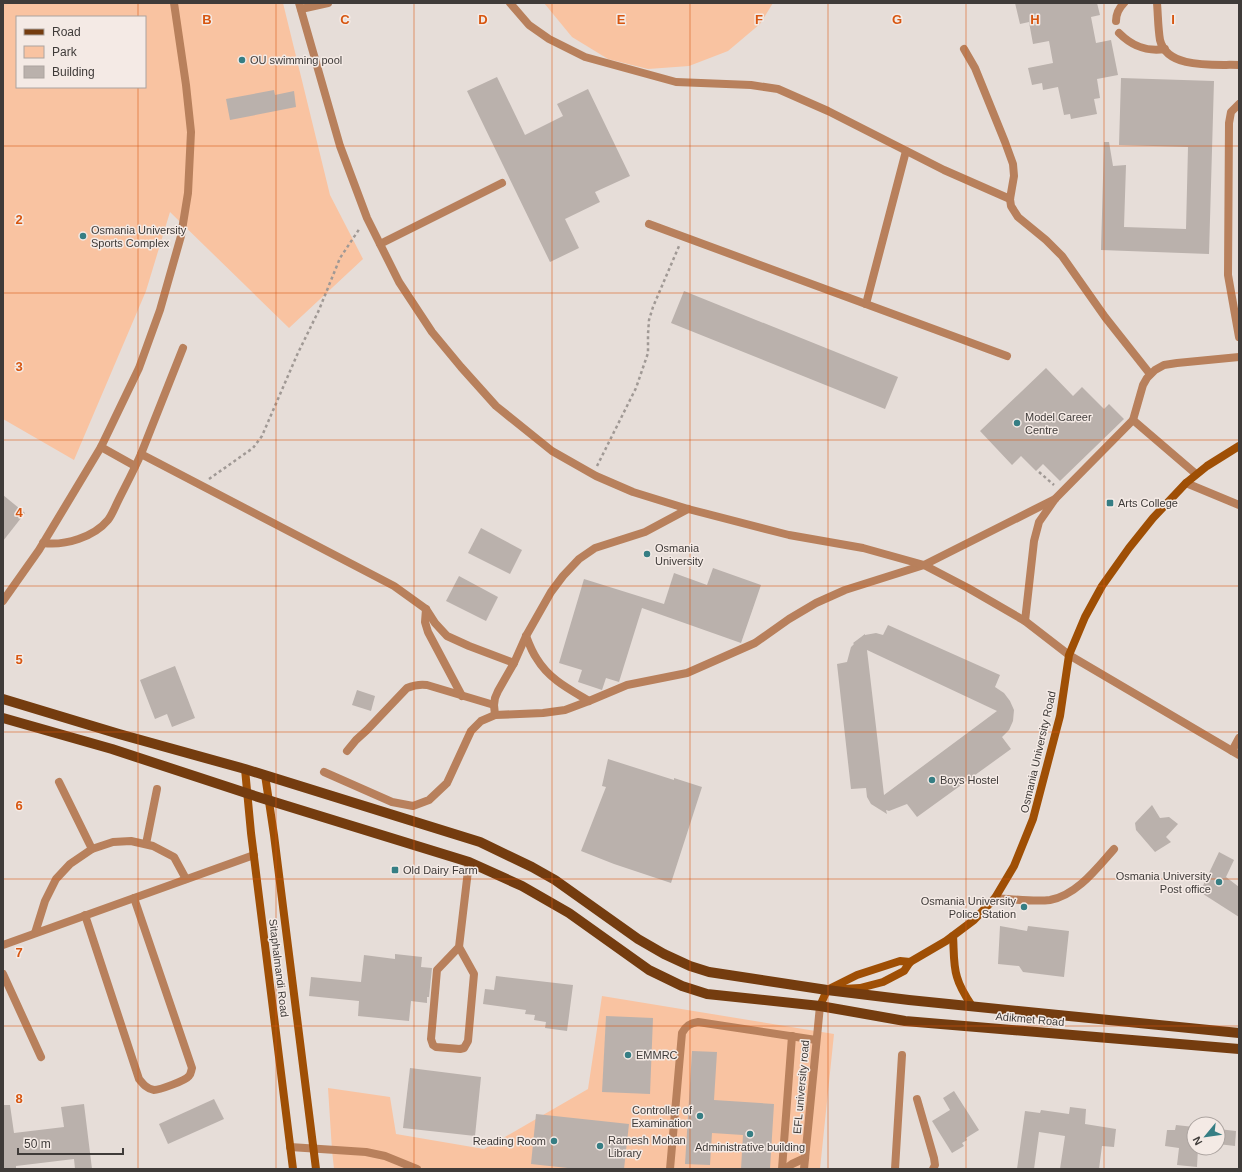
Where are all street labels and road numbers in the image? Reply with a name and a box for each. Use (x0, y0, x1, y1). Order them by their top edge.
street label: Osmania University Road (1018, 690, 1058, 814)
street label: Sitaphalmandi Road (267, 918, 291, 1018)
street label: Adikmet Road (995, 1010, 1065, 1028)
street label: EFL university road (791, 1039, 811, 1135)

